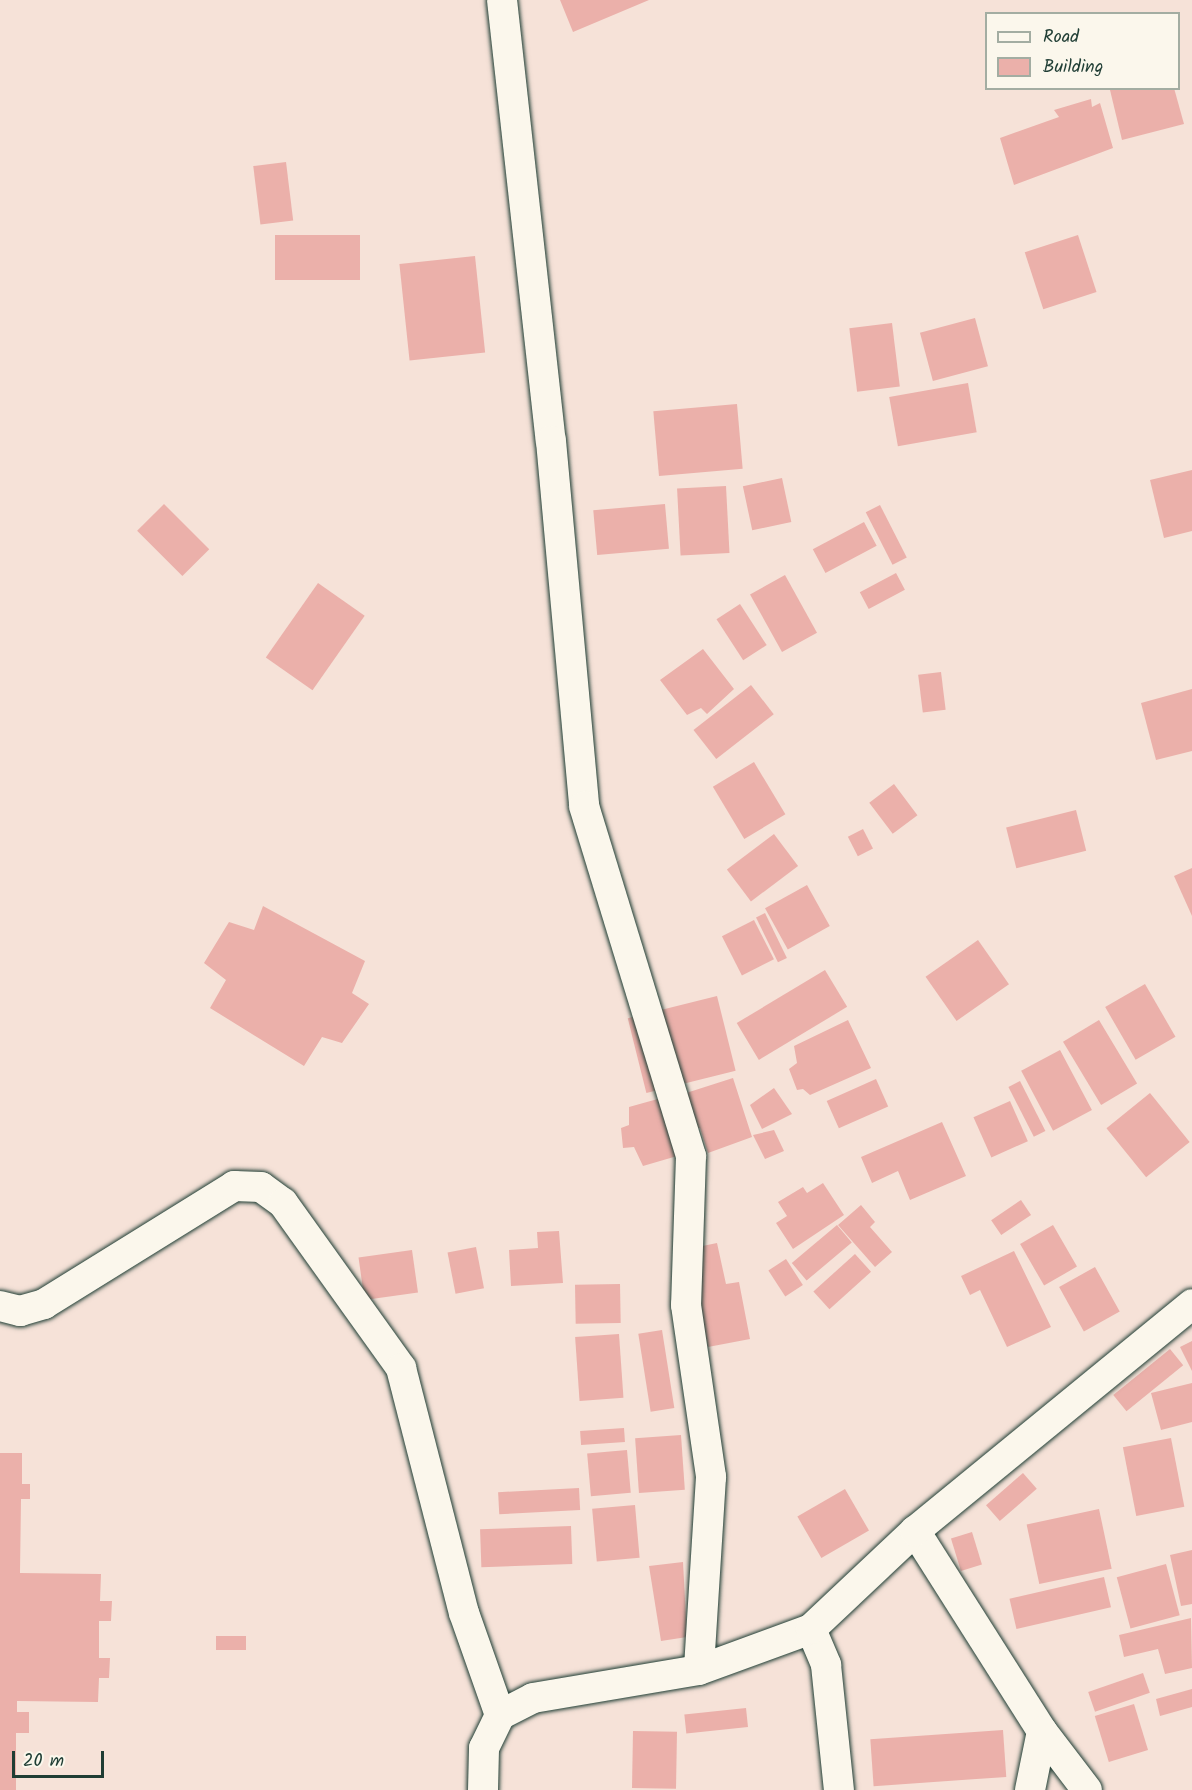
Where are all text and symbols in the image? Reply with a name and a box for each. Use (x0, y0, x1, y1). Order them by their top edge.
legend (985, 12, 1180, 90)
text: Road (1043, 23, 1079, 52)
text: Building (1043, 53, 1103, 82)
scale bar (15, 1739, 106, 1777)
text: 20 m (23, 1747, 64, 1776)

